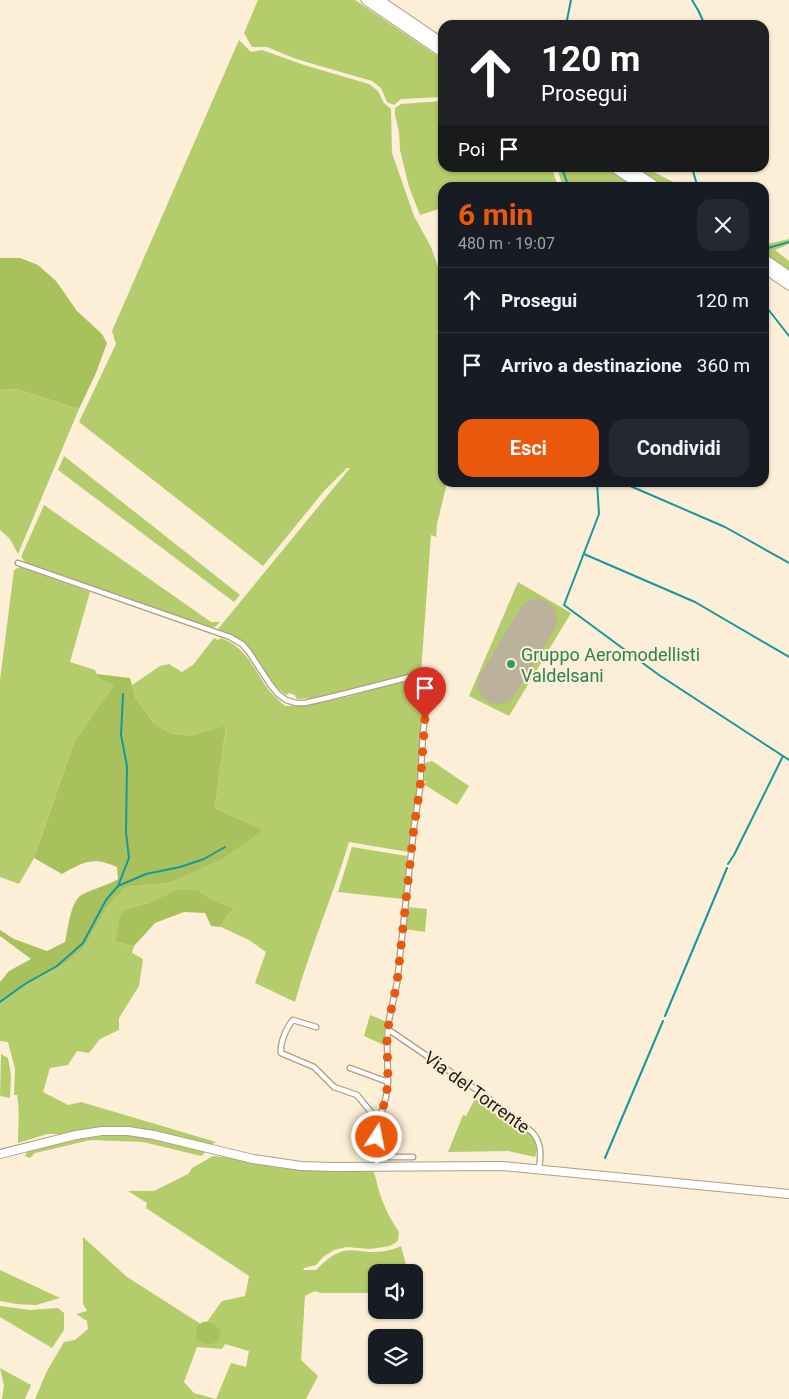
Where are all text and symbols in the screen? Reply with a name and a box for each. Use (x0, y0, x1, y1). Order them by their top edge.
text: 120 m (541, 39, 640, 80)
icon: ahead (458, 40, 523, 105)
text: Prosegui (541, 81, 628, 106)
icon: arrive (495, 135, 523, 163)
text: Poi (458, 138, 485, 161)
text: 6 min (458, 197, 533, 232)
button: close (697, 199, 749, 251)
text: 480 m · 19:07 (458, 234, 555, 253)
icon: ahead (458, 286, 486, 314)
text: Prosegui (501, 289, 577, 312)
text: 120 m (696, 289, 749, 312)
icon: arrive (458, 351, 486, 379)
text: Arrivo a destinazione (501, 354, 682, 377)
text: 360 m (697, 354, 750, 377)
button: Esci (458, 419, 599, 477)
button: Condividi (609, 419, 749, 477)
place label: Gruppo Aeromodellisti Valdelsani (521, 644, 700, 686)
marker: Gruppo Aeromodellisti Valdelsani (505, 658, 517, 670)
pin (404, 667, 446, 718)
icon: arrive (411, 674, 439, 702)
street label: Via del Torrente (420, 1047, 534, 1137)
position arrow (350, 1110, 402, 1162)
map controls (368, 1264, 423, 1384)
button: sound (368, 1264, 423, 1319)
button: layers (368, 1329, 423, 1384)

